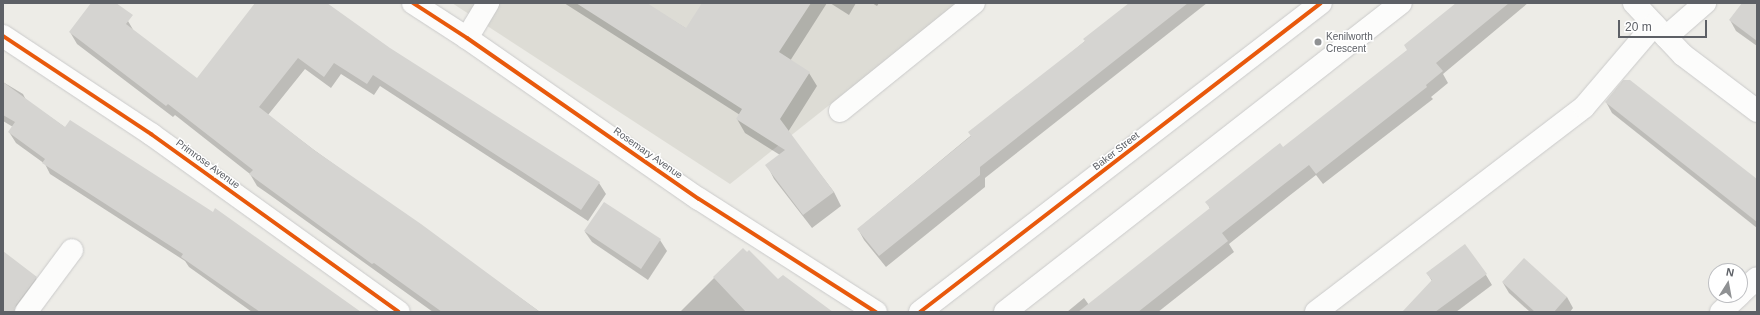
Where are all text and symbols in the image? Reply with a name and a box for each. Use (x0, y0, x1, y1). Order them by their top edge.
scale bar (1620, 12, 1709, 38)
text: 20 m (1625, 20, 1652, 34)
place label: Kenilworth Crescent (1326, 30, 1373, 54)
marker: Kenilworth Crescent (1313, 37, 1323, 47)
street label: Rosemary Avenue (611, 125, 685, 181)
street label: Baker Street (1090, 129, 1142, 173)
street label: Primrose Avenue (174, 137, 242, 191)
north arrow (1708, 263, 1748, 303)
text: N (1725, 266, 1735, 279)

